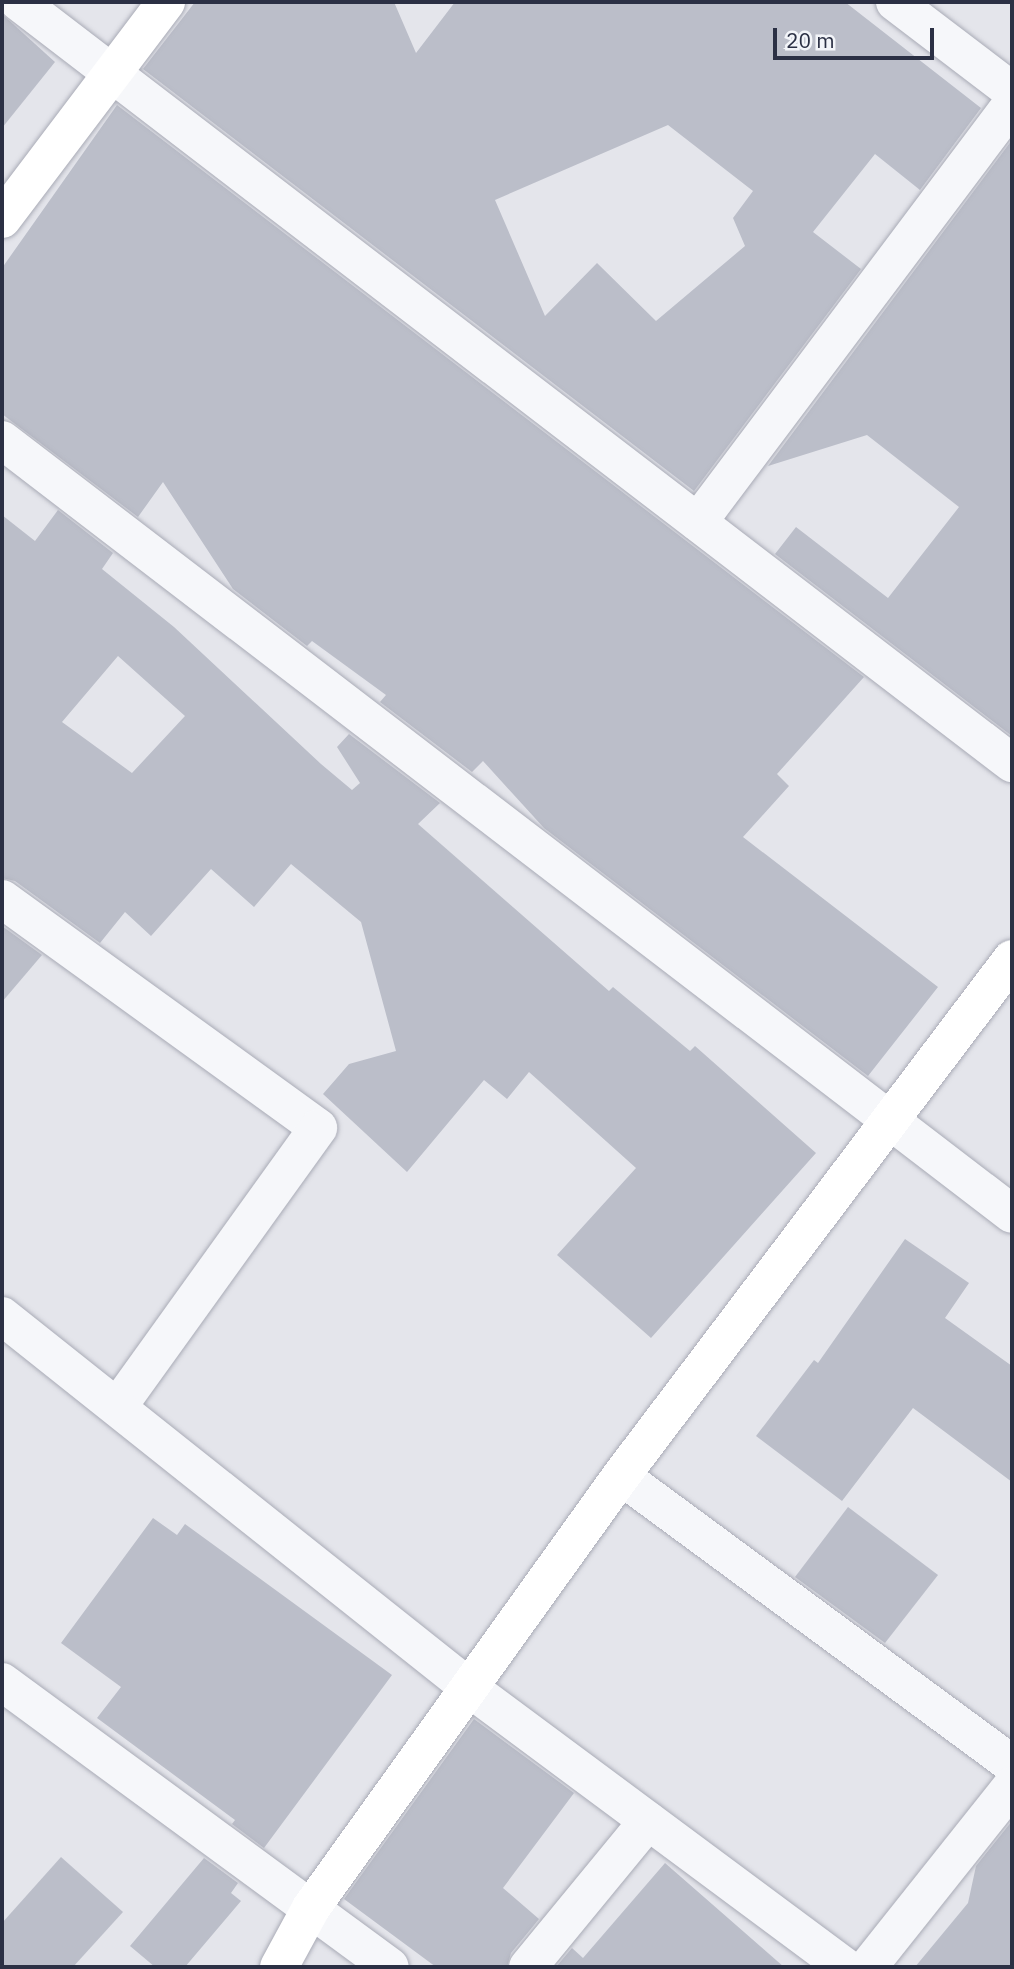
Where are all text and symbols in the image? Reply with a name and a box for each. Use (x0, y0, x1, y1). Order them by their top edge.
scale bar (776, 14, 937, 58)
text: 20 m (786, 26, 835, 54)

